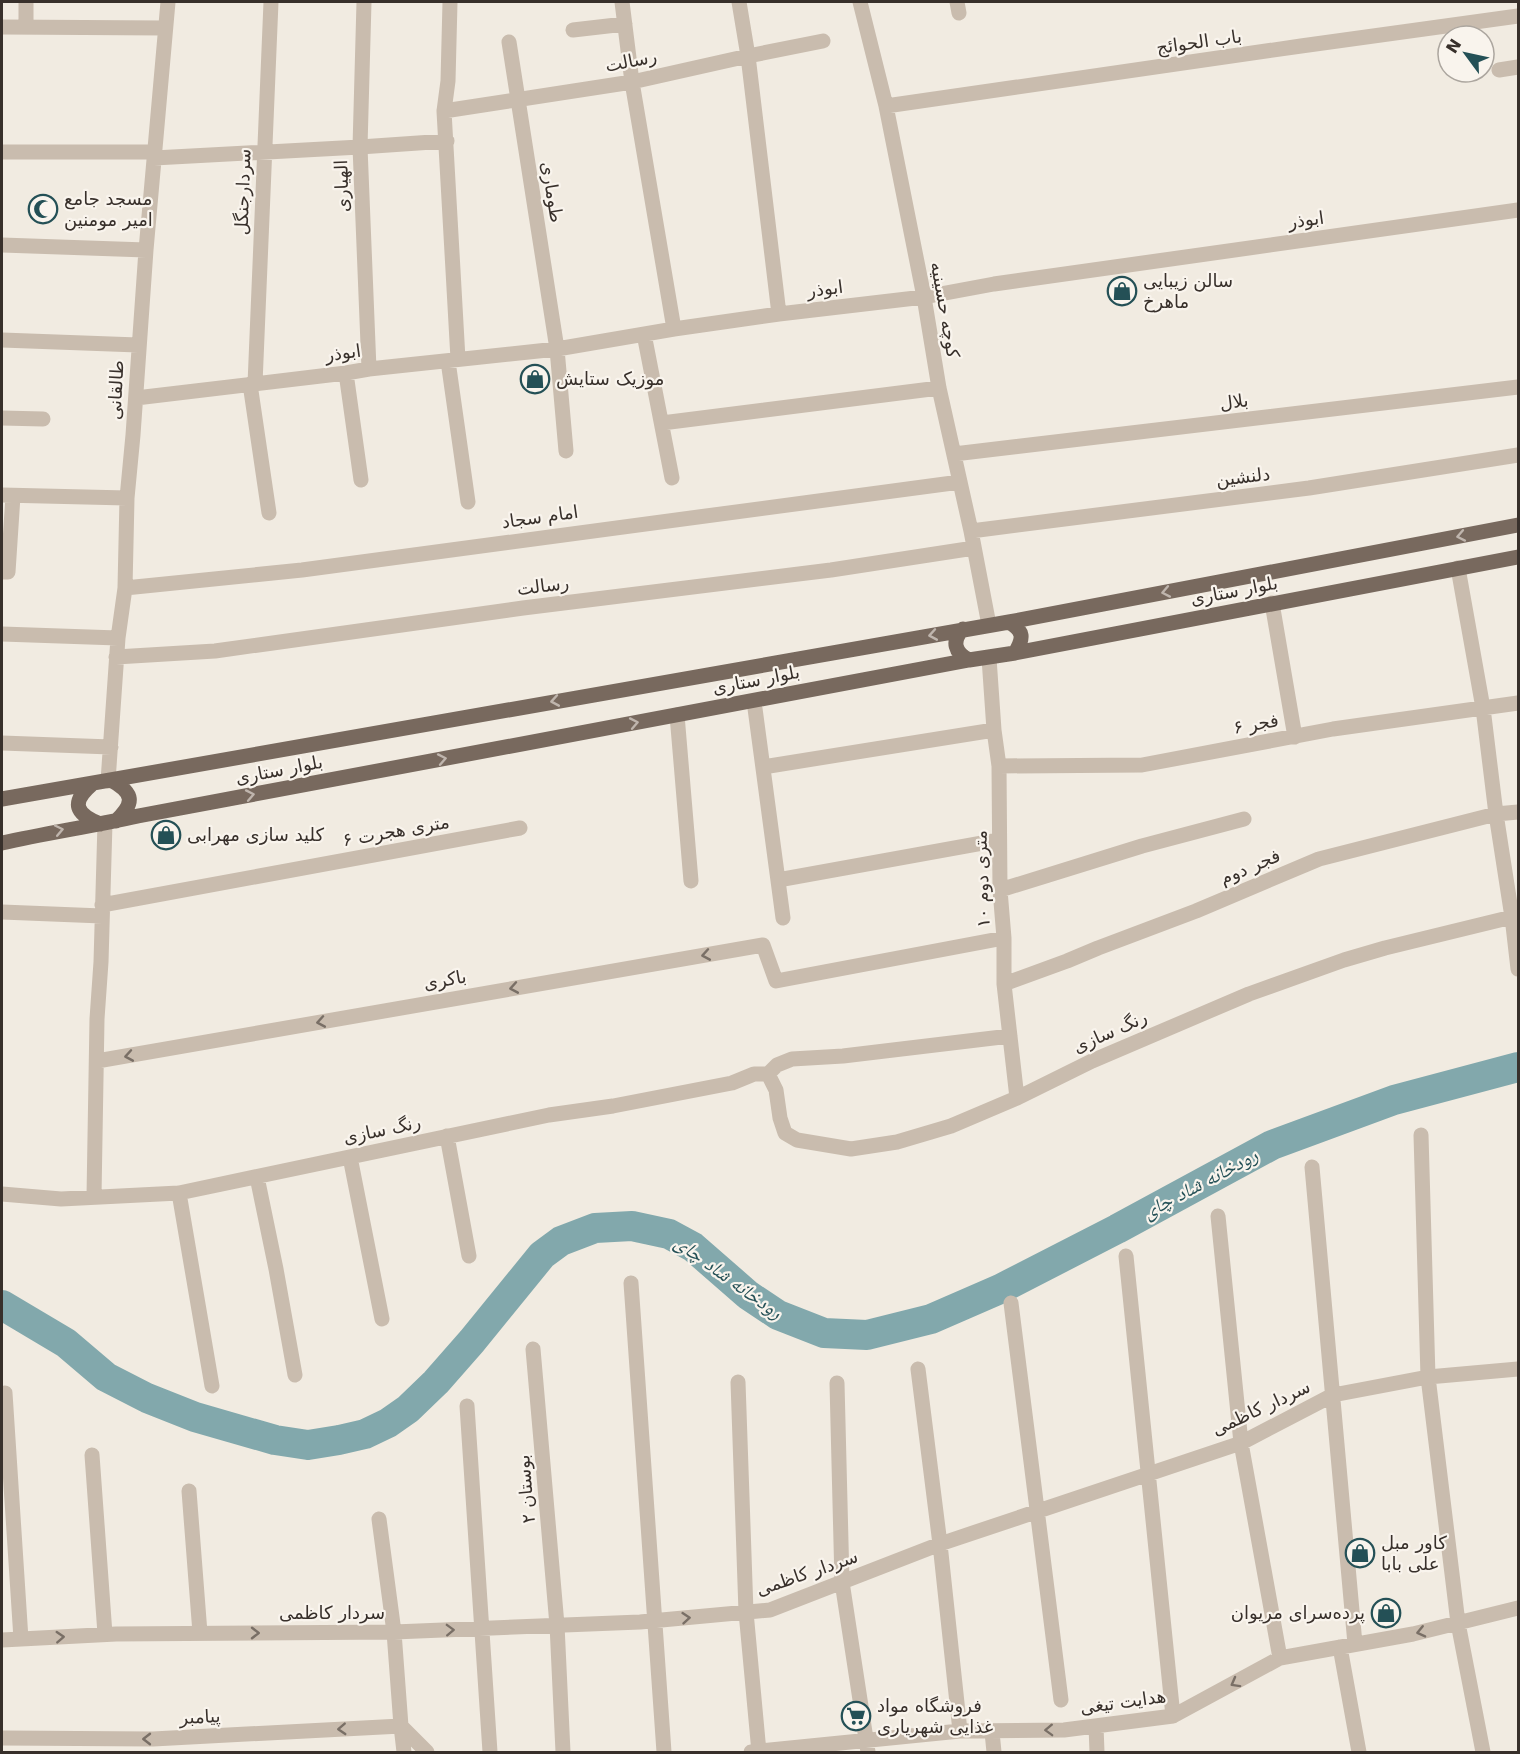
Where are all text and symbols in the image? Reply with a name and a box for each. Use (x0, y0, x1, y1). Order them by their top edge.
north arrow (1436, 24, 1496, 84)
street label: باب الحوائج (1155, 25, 1243, 59)
text: N (1442, 35, 1465, 57)
street label: رسالت (603, 45, 659, 76)
street label: سردارجنگل (230, 148, 256, 236)
street label: الهیاری (330, 159, 354, 213)
street label: طوماری (536, 160, 568, 224)
place label: مسجد جامع امیر مومنین (64, 188, 153, 231)
mosque icon: مسجد جامع امیر مومنین (27, 193, 59, 225)
street label: ابوذر (1286, 207, 1325, 234)
street label: کوچه حسینیه (926, 260, 964, 360)
place label: سالن زیبایی ماهرخ (1143, 270, 1233, 313)
shop icon: سالن زیبایی ماهرخ (1106, 275, 1138, 307)
street label: ابوذر (805, 276, 844, 302)
street label: ابوذر (323, 340, 362, 367)
street label: طالقانی (103, 360, 128, 420)
shop icon: موزیک ستایش (519, 363, 551, 395)
place label: موزیک ستایش (556, 368, 664, 390)
street label: بلال (1218, 389, 1250, 414)
street label: دلنشین (1215, 463, 1271, 491)
street label: امام سجاد (500, 501, 580, 532)
one-way arrow (1456, 529, 1466, 542)
street label: رسالت (516, 572, 570, 599)
street label: بلوار ستاری (1188, 572, 1280, 610)
one-way arrow (1162, 585, 1172, 598)
one-way arrow (929, 628, 938, 640)
street label: بلوار ستاری (710, 661, 802, 699)
one-way arrow (550, 695, 560, 707)
street label: فجر ۶ (1232, 709, 1280, 739)
one-way arrow (628, 717, 638, 730)
street label: بلوار ستاری (233, 751, 325, 789)
one-way arrow (437, 753, 447, 766)
one-way arrow (245, 789, 255, 802)
street label: ۶ متری هجرت (341, 811, 451, 851)
shop icon: کلید سازی مهرابی (150, 819, 182, 851)
place label: کلید سازی مهرابی (187, 824, 325, 846)
one-way arrow (53, 825, 63, 838)
street label: ۱۰ متری دوم (969, 830, 995, 928)
street label: فجر دوم (1216, 844, 1284, 890)
one-way arrow (701, 948, 710, 960)
street label: باکری (422, 965, 468, 995)
one-way arrow (509, 981, 519, 994)
street label: رنگ سازی (1069, 1006, 1150, 1057)
one-way arrow (317, 1015, 327, 1028)
one-way arrow (125, 1049, 134, 1061)
street label: رنگ سازی (341, 1111, 423, 1148)
water label: رودخانه شاد چای (1138, 1142, 1262, 1224)
water label: رودخانه شاد چای (670, 1230, 788, 1325)
street label: سردار کاظمی (1208, 1376, 1314, 1440)
street label: بوستان ۲ (512, 1454, 540, 1524)
place label: کاور مبل علی بابا (1381, 1532, 1447, 1574)
shop icon: کاور مبل علی بابا (1344, 1537, 1376, 1569)
street label: سردار کاظمی (753, 1545, 861, 1601)
shop icon: پرده‌سرای مریوان (1370, 1597, 1402, 1629)
street label: سردار کاظمی (279, 1602, 385, 1624)
place label: پرده‌سرای مریوان (1231, 1602, 1365, 1624)
one-way arrow (682, 1612, 691, 1625)
one-way arrow (445, 1623, 454, 1636)
one-way arrow (1416, 1624, 1426, 1637)
one-way arrow (250, 1627, 259, 1639)
one-way arrow (55, 1630, 64, 1643)
one-way arrow (1231, 1676, 1241, 1687)
street label: هدایت تیغی (1079, 1685, 1167, 1718)
place label: فروشگاه مواد غذایی شهریاری (877, 1695, 993, 1738)
supermarket icon: فروشگاه مواد غذایی شهریاری (840, 1700, 872, 1732)
street label: پیامبر (178, 1705, 221, 1729)
one-way arrow (338, 1722, 347, 1735)
one-way arrow (1044, 1724, 1053, 1737)
one-way arrow (143, 1733, 152, 1745)

